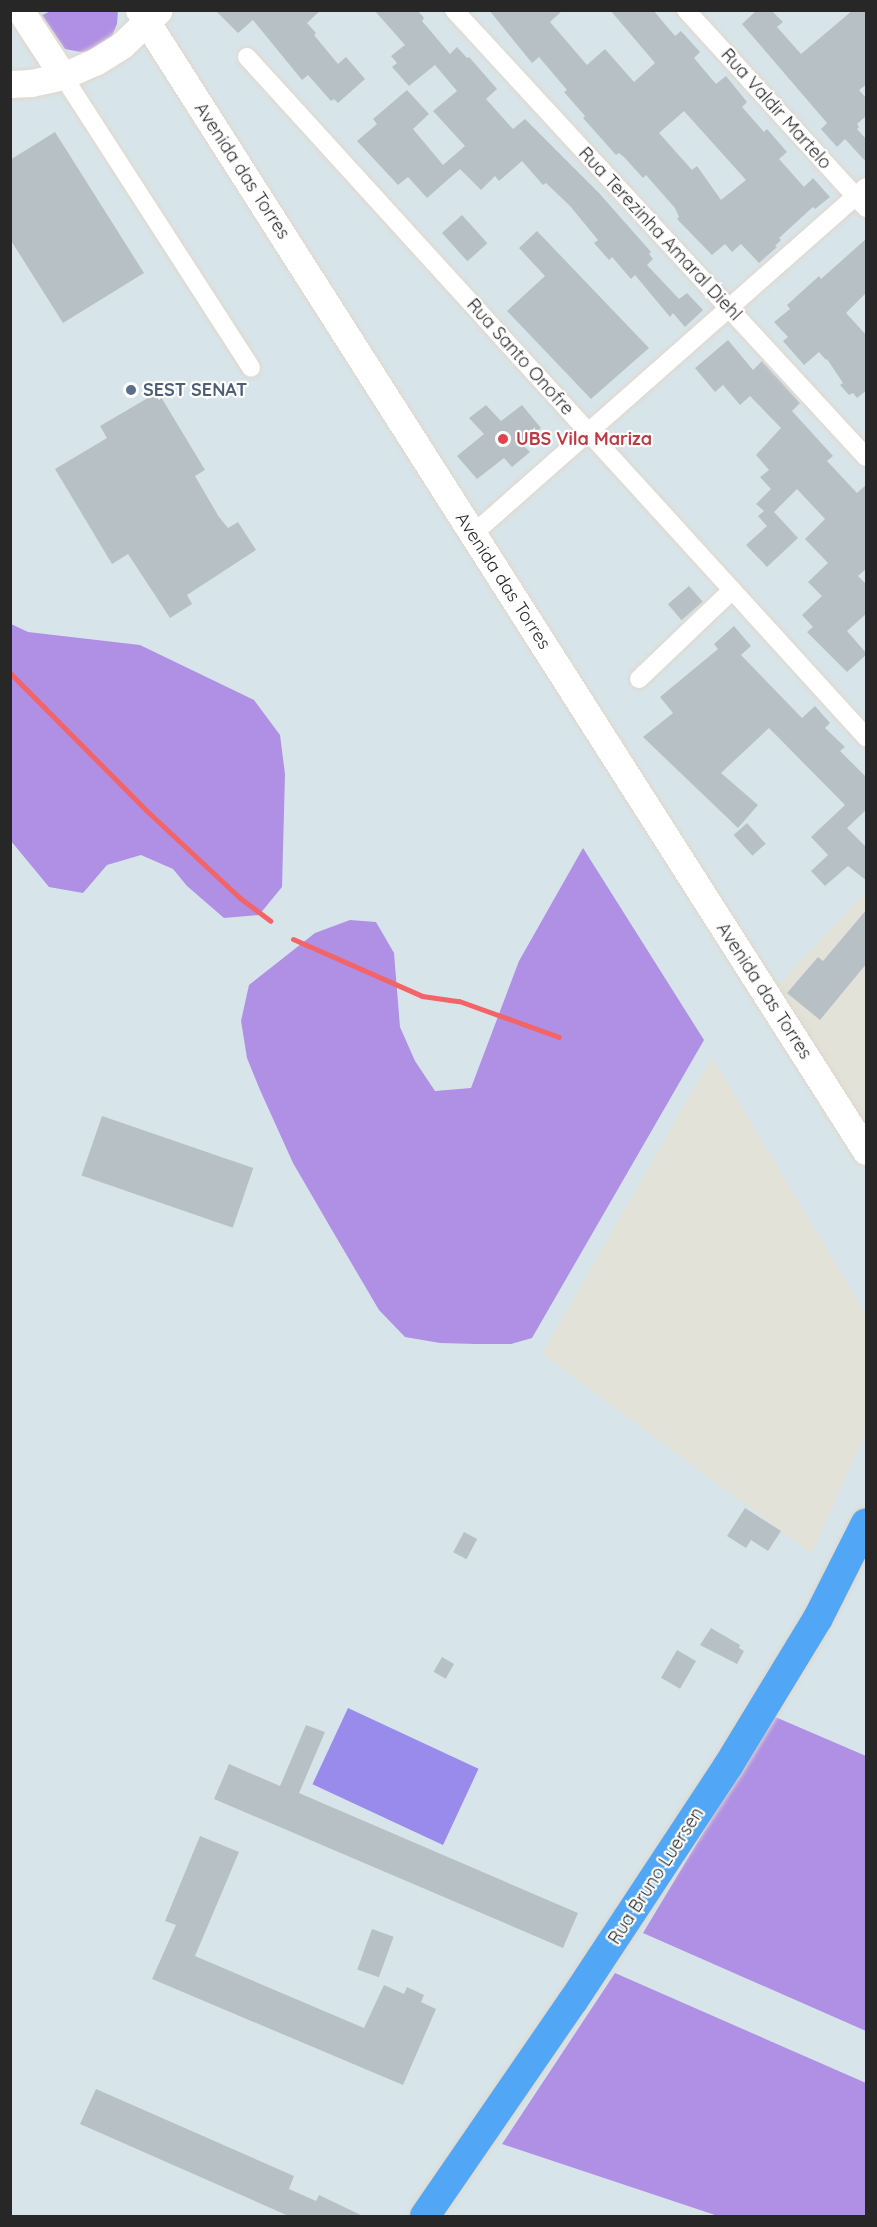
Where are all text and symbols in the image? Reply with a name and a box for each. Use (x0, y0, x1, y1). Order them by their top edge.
street label: Rua Valdir Martelo (716, 44, 836, 174)
street label: Avenida das Torres (190, 99, 294, 243)
street label: Rua Terezinha Amaral Diehl (574, 143, 746, 325)
street label: Rua Santo Onofre (462, 294, 578, 420)
place label: SEST SENAT (143, 379, 247, 401)
marker: SEST SENAT (124, 383, 138, 397)
place label: UBS Vila Mariza (516, 428, 652, 450)
marker: UBS Vila Mariza (494, 430, 512, 448)
street label: Avenida das Torres (451, 509, 555, 653)
street label: Avenida das Torres (712, 919, 816, 1063)
street label: Rua Bruno Luersen (604, 1803, 708, 1949)

